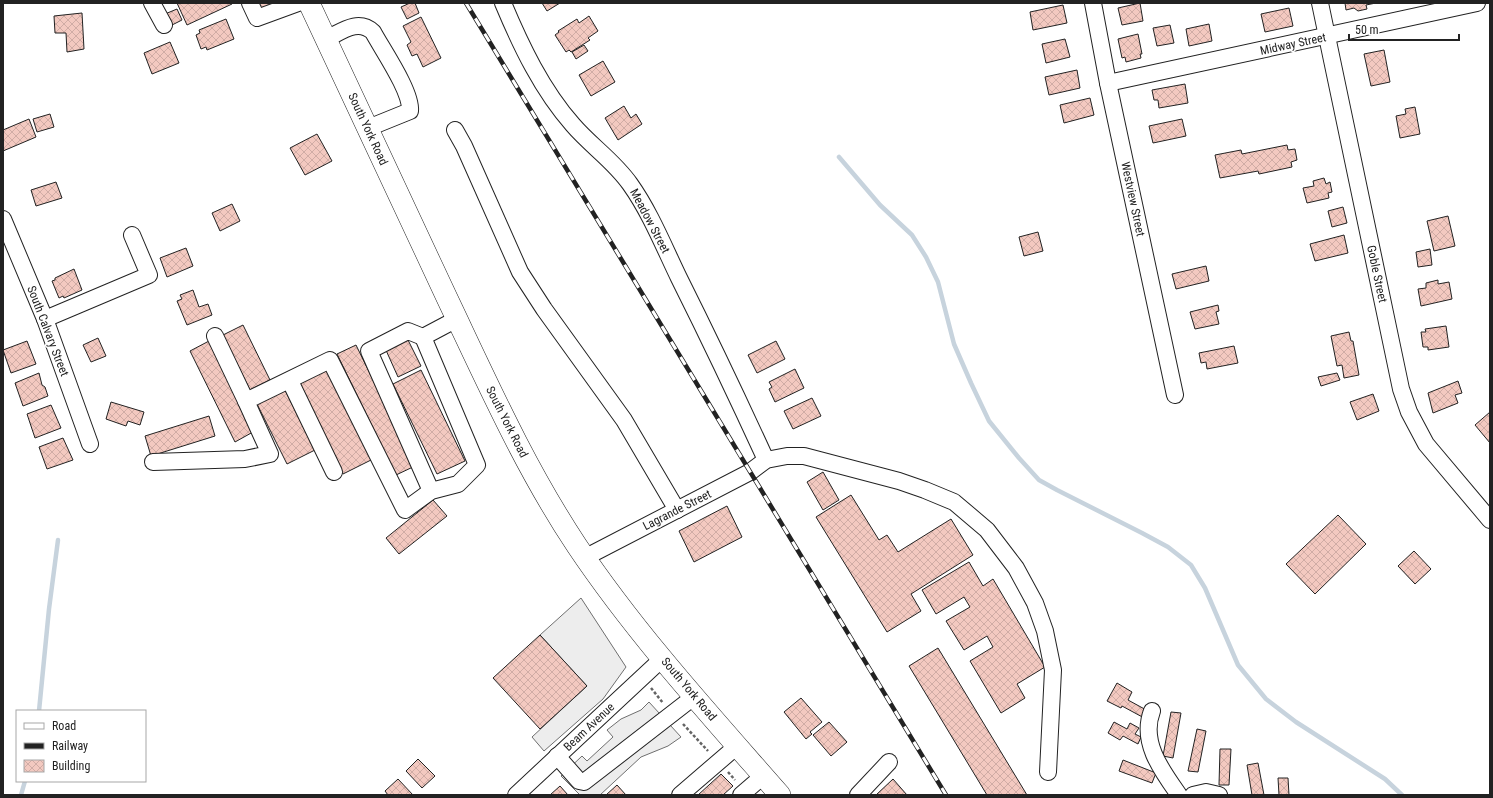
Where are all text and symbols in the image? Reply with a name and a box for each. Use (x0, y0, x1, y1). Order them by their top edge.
scale bar (1349, 16, 1459, 42)
text: 50 m (1355, 23, 1379, 37)
street label: Midway Street (1259, 30, 1328, 58)
street label: South York Road (345, 91, 391, 167)
street label: Westview Street (1118, 160, 1148, 238)
street label: Meadow Street (627, 186, 673, 256)
street label: Goble Street (1364, 244, 1390, 304)
street label: South Calvary Street (24, 284, 72, 379)
street label: South York Road (483, 384, 531, 460)
street label: Lagrande Street (640, 487, 714, 533)
street label: South York Road (659, 655, 719, 723)
street label: Beam Avenue (561, 700, 618, 754)
legend (16, 710, 146, 782)
text: Road (52, 719, 76, 733)
text: Railway (52, 739, 88, 753)
text: Building (52, 759, 90, 773)

